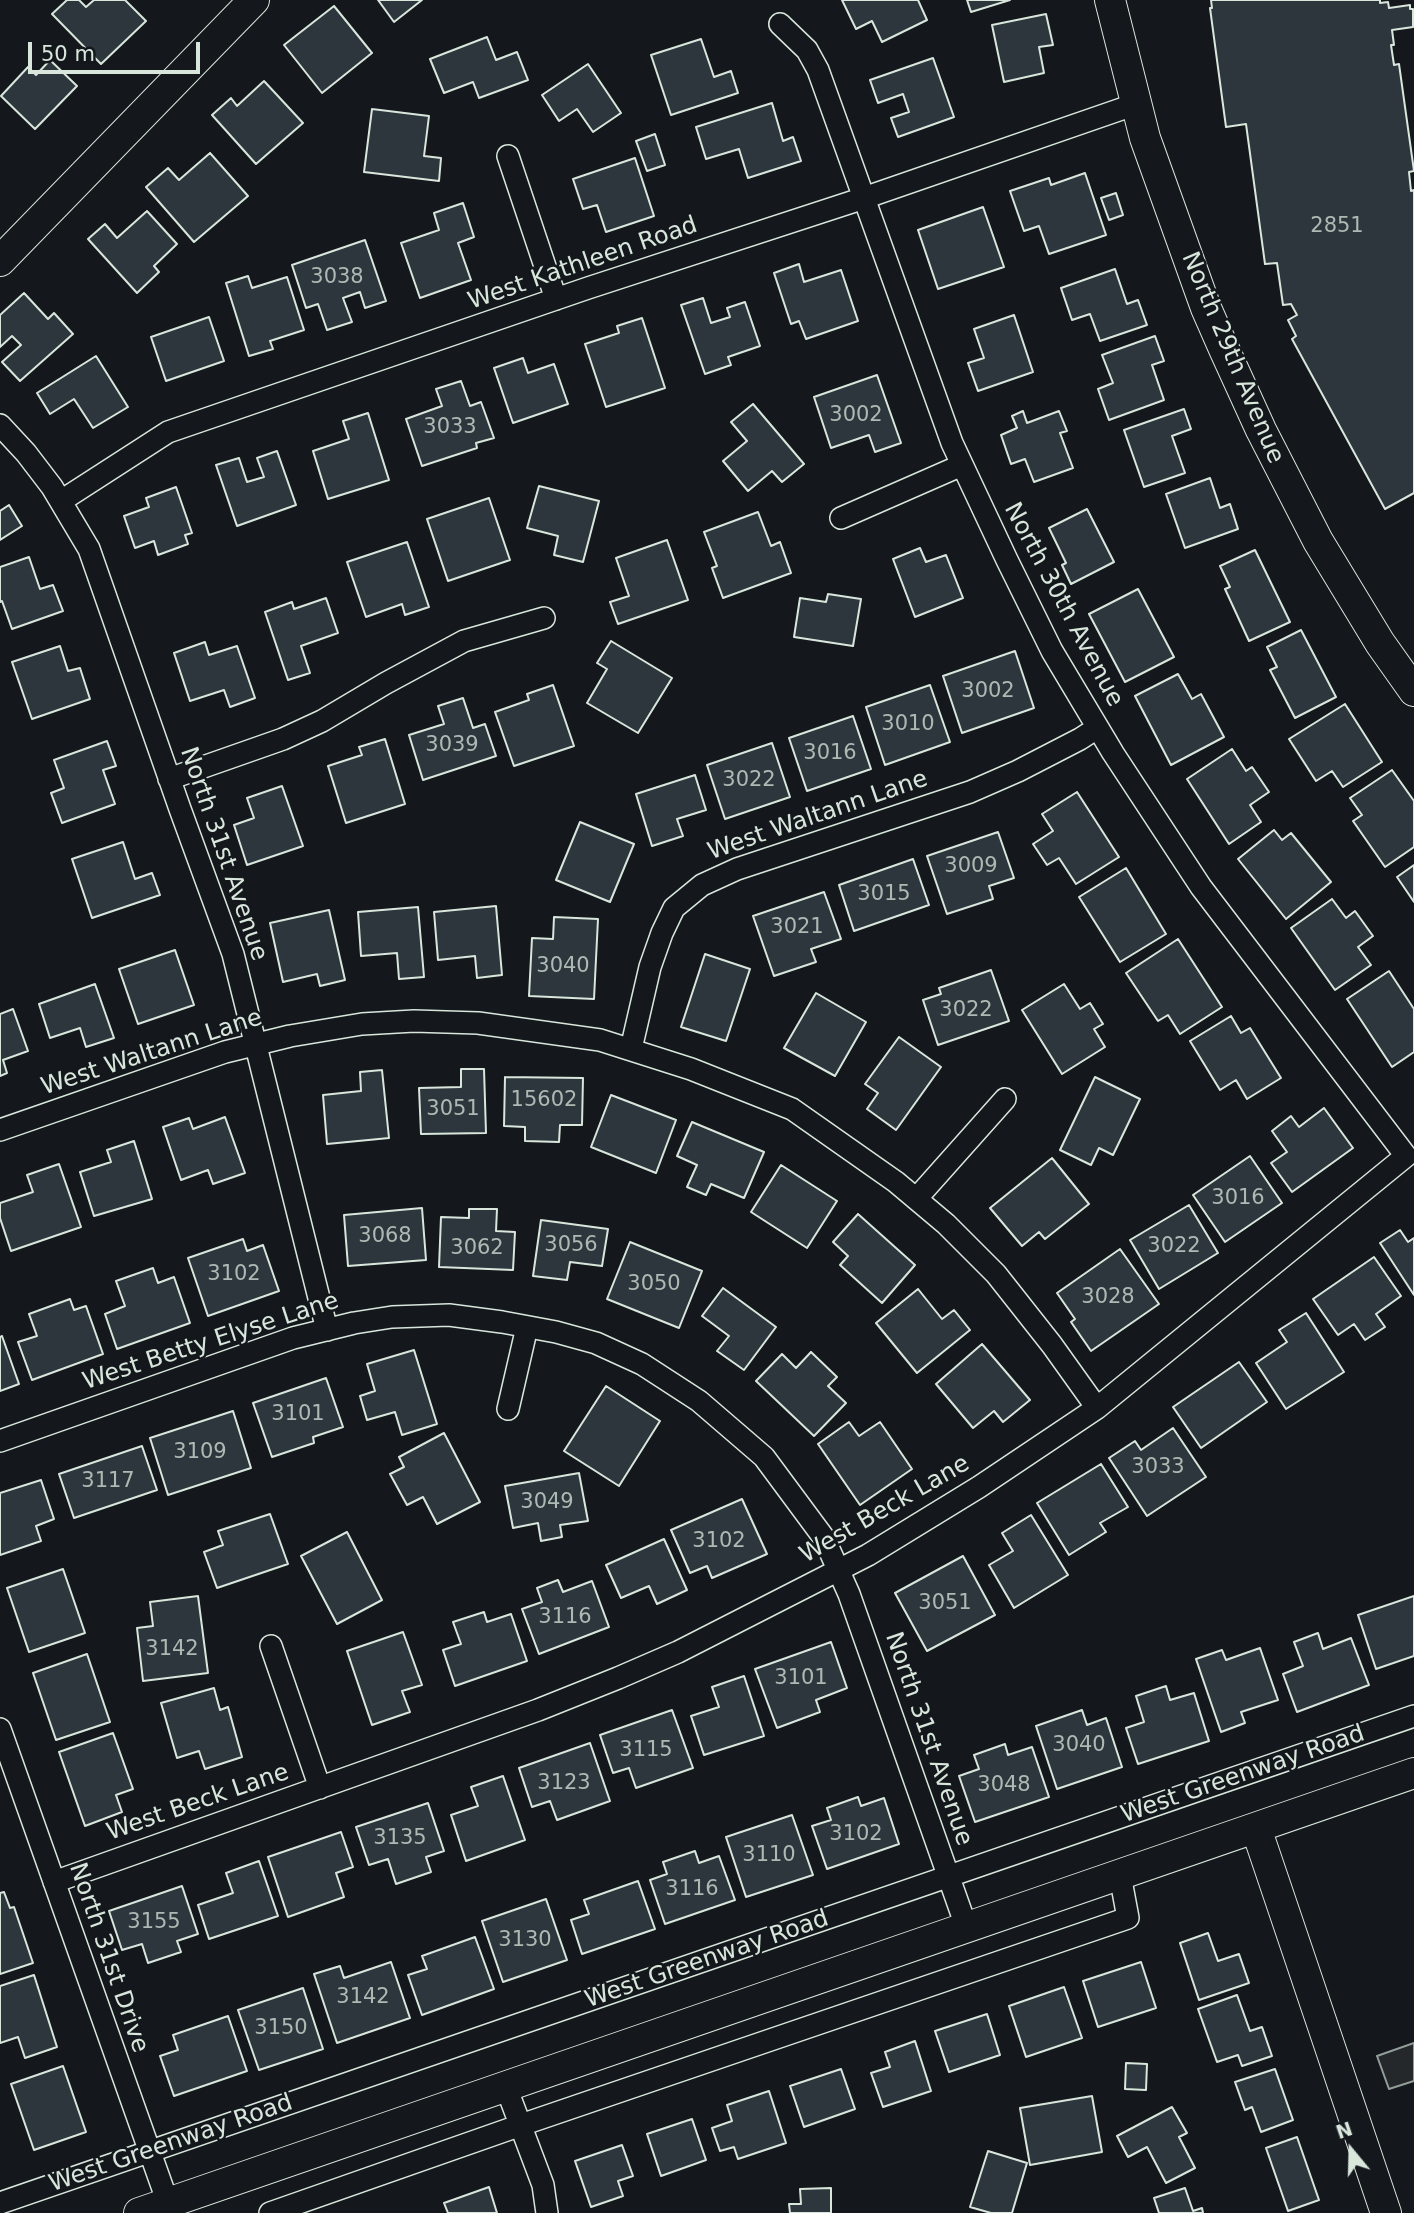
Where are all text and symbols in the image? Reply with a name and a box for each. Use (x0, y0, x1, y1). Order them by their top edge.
scale bar (32, 28, 203, 72)
text: 50 m (41, 42, 95, 66)
street label: West Kathleen Road (465, 211, 701, 317)
house number: 2851 (1310, 214, 1364, 240)
street label: North 29th Avenue (1174, 248, 1290, 468)
house number: 3038 (310, 265, 364, 291)
house number: 3002 (829, 403, 883, 429)
house number: 3033 (423, 415, 477, 441)
street label: North 30th Avenue (997, 498, 1129, 712)
house number: 3002 (961, 679, 1015, 705)
house number: 3010 (881, 712, 935, 738)
house number: 3039 (425, 733, 479, 759)
house number: 3016 (803, 741, 857, 767)
street label: North 31st Avenue (173, 743, 273, 965)
street label: West Waltann Lane (704, 765, 932, 867)
house number: 3022 (722, 768, 776, 794)
house number: 3009 (944, 854, 998, 880)
house number: 3015 (857, 882, 911, 908)
house number: 3021 (770, 915, 824, 941)
house number: 3040 (536, 954, 590, 980)
house number: 3022 (939, 998, 993, 1024)
street label: West Waltann Lane (38, 1004, 266, 1102)
house number: 15602 (511, 1088, 577, 1114)
house number: 3051 (426, 1097, 480, 1123)
house number: 3016 (1211, 1186, 1265, 1212)
house number: 3068 (358, 1224, 412, 1250)
house number: 3056 (544, 1233, 598, 1259)
house number: 3022 (1147, 1234, 1201, 1260)
house number: 3062 (450, 1236, 504, 1262)
house number: 3102 (207, 1262, 261, 1288)
house number: 3050 (627, 1272, 681, 1298)
house number: 3028 (1081, 1285, 1135, 1311)
street label: West Betty Elyse Lane (79, 1287, 343, 1397)
house number: 3101 (271, 1402, 325, 1428)
house number: 3109 (173, 1440, 227, 1466)
street label: West Beck Lane (795, 1450, 975, 1570)
house number: 3033 (1131, 1455, 1185, 1481)
house number: 3117 (81, 1469, 135, 1495)
house number: 3049 (520, 1490, 574, 1516)
house number: 3102 (692, 1529, 746, 1555)
house number: 3051 (918, 1591, 972, 1617)
house number: 3116 (538, 1605, 592, 1631)
street label: North 31st Avenue (878, 1628, 978, 1850)
house number: 3142 (145, 1637, 199, 1663)
house number: 3101 (774, 1666, 828, 1692)
street label: West Greenway Road (1117, 1720, 1369, 1830)
house number: 3040 (1052, 1733, 1106, 1759)
house number: 3115 (619, 1738, 673, 1764)
street label: West Beck Lane (103, 1758, 293, 1848)
house number: 3123 (537, 1771, 591, 1797)
house number: 3048 (977, 1773, 1031, 1799)
house number: 3102 (829, 1822, 883, 1848)
house number: 3135 (373, 1826, 427, 1852)
house number: 3110 (742, 1843, 796, 1869)
street label: North 31st Drive (62, 1859, 154, 2057)
house number: 3116 (665, 1877, 719, 1903)
street label: West Greenway Road (581, 1905, 833, 2015)
house number: 3155 (127, 1910, 181, 1936)
house number: 3130 (498, 1928, 552, 1954)
house number: 3142 (336, 1985, 390, 2011)
house number: 3150 (254, 2016, 308, 2042)
street label: West Greenway Road (45, 2089, 297, 2199)
north arrow (1316, 2115, 1386, 2185)
text: N (1333, 2117, 1355, 2143)

